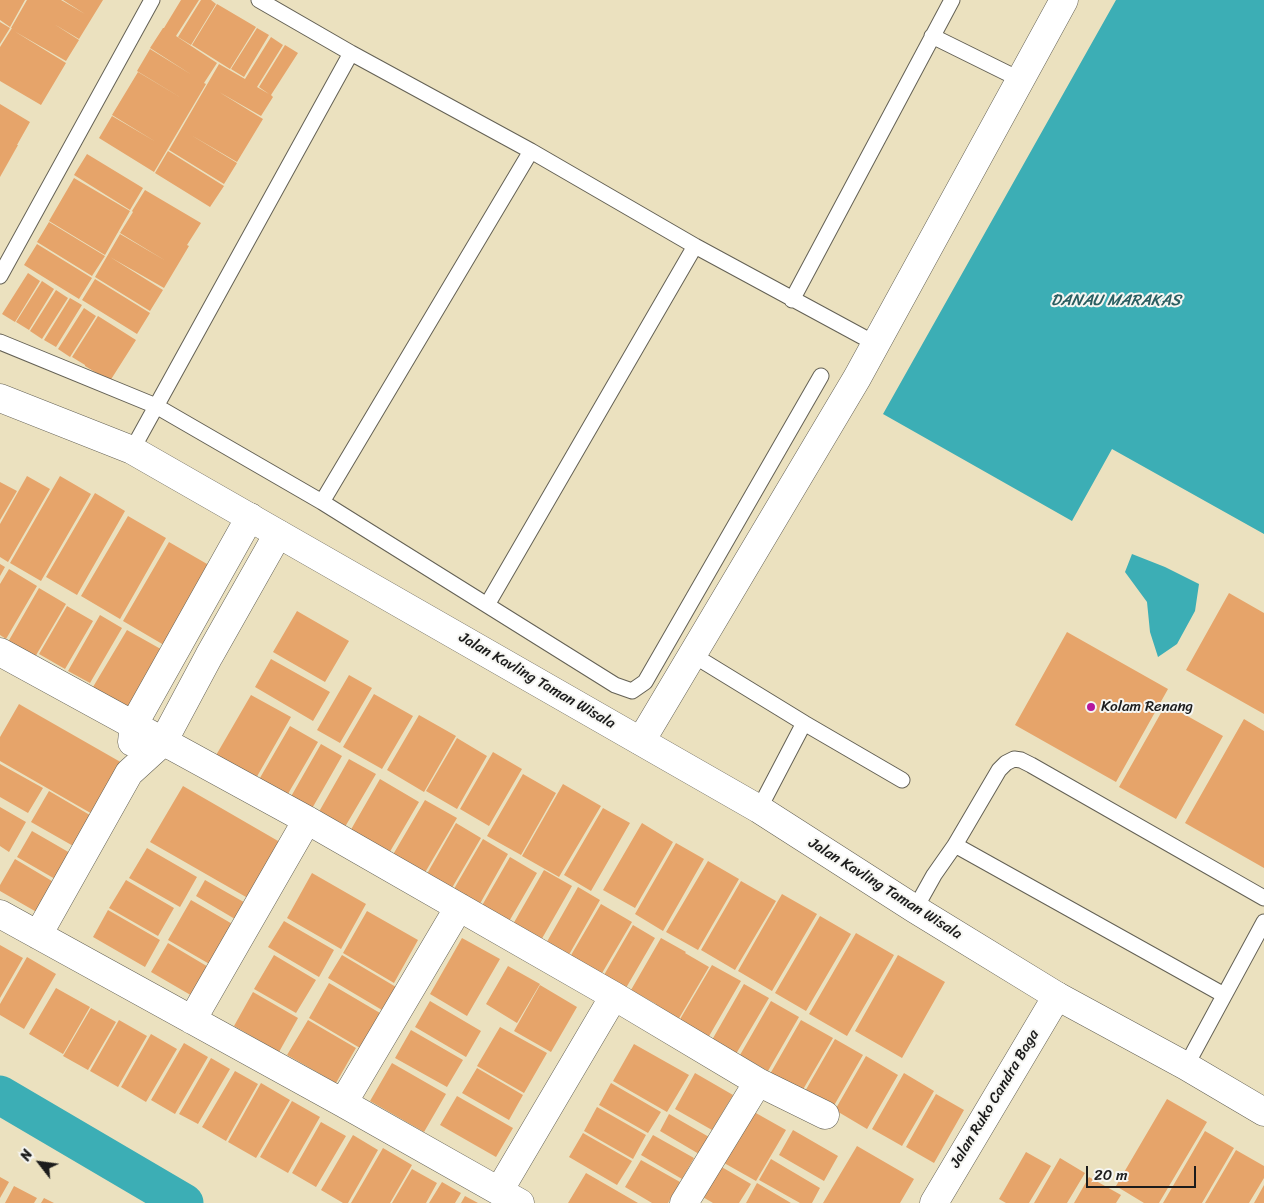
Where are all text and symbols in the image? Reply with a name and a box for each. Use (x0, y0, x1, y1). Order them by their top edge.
water label: DANAU MARAKAS (1051, 291, 1181, 311)
street label: Jalan Kavling Taman Wisala (456, 629, 618, 733)
place label: Kolam Renang (1101, 698, 1193, 716)
marker: Kolam Renang (1085, 701, 1097, 713)
street label: Jalan Kavling Taman Wisala (805, 834, 965, 944)
street label: Jalan Ruko Candra Baga (947, 1027, 1043, 1171)
north arrow (15, 1138, 65, 1188)
text: N (13, 1145, 40, 1166)
scale bar (1089, 1156, 1199, 1188)
text: 20 m (1094, 1162, 1128, 1188)

